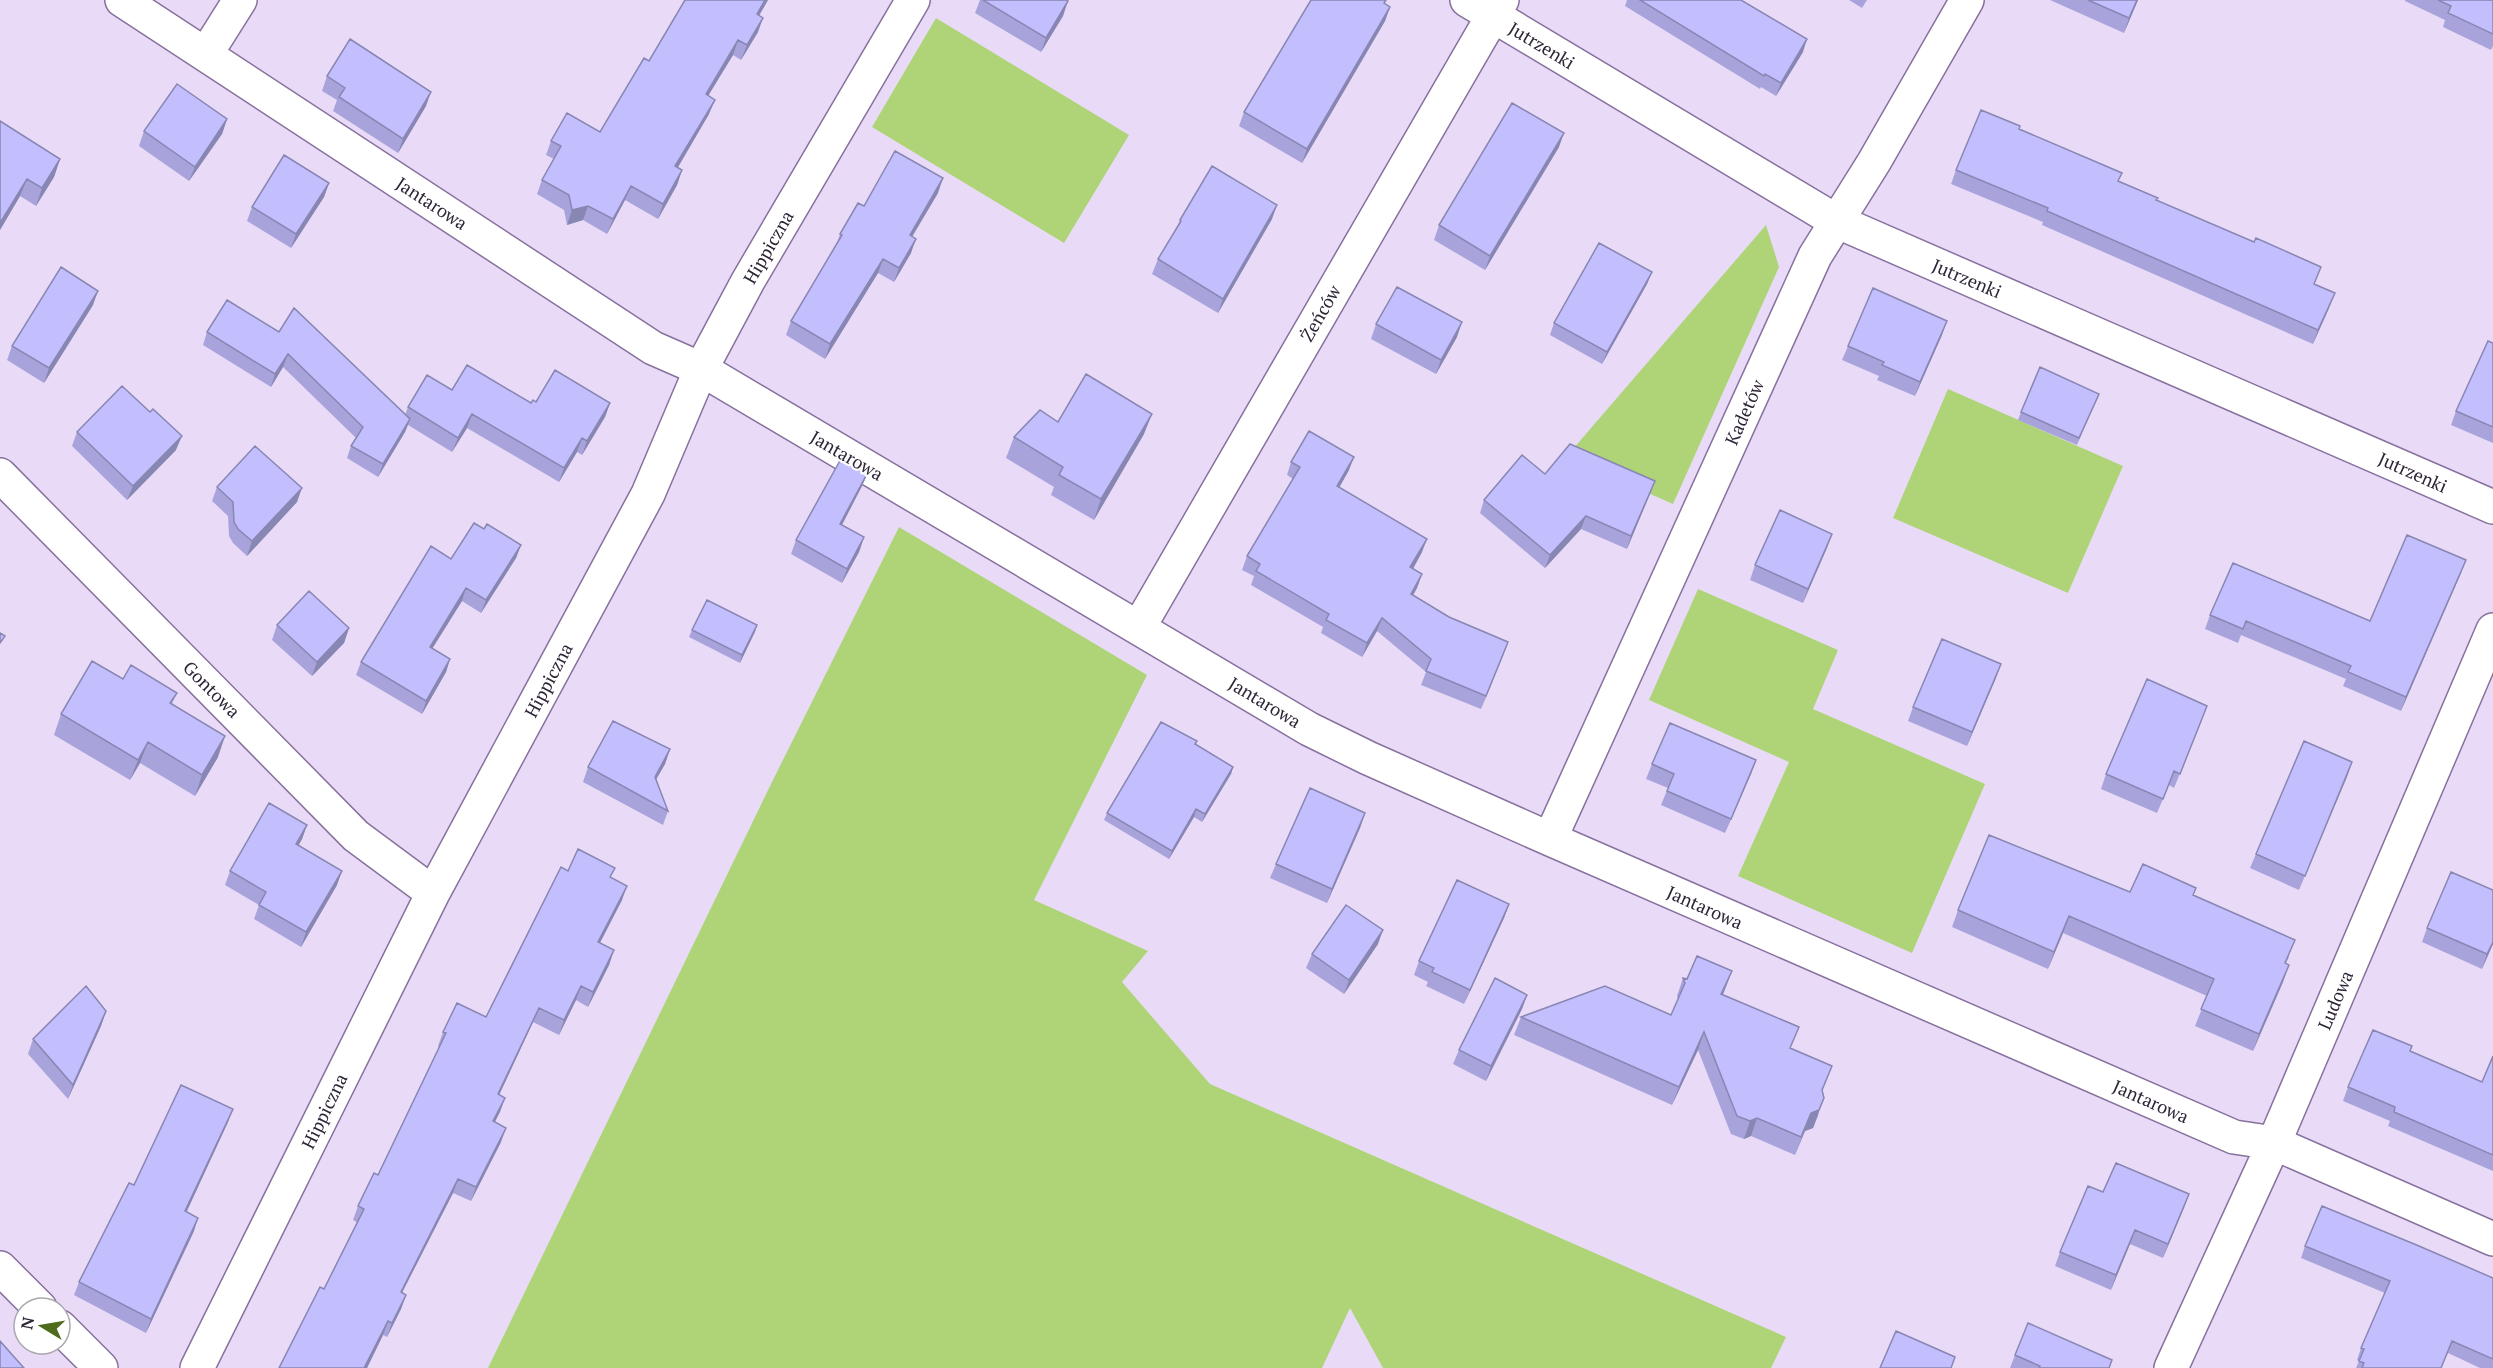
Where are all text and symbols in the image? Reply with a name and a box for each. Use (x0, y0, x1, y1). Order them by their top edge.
street label: Jutrzenki (1505, 16, 1579, 74)
street label: Jantarowa (392, 171, 472, 235)
street label: Hippiczna (737, 206, 799, 288)
street label: Jutrzenki (1929, 253, 2005, 303)
street label: Żeńców (1294, 280, 1346, 346)
street label: Kadetów (1719, 375, 1769, 449)
street label: Jantarowa (806, 424, 888, 486)
street label: Jutrzenki (2375, 446, 2451, 498)
street label: Hippiczna (518, 639, 578, 721)
street label: Gontowa (178, 655, 246, 723)
street label: Jantarowa (1224, 671, 1306, 733)
street label: Jantarowa (1663, 880, 1747, 934)
street label: Ludowa (2312, 967, 2358, 1033)
street label: Hippiczna (295, 1069, 353, 1153)
street label: Jantarowa (2109, 1074, 2193, 1128)
north arrow (12, 1296, 72, 1356)
text: N (15, 1315, 39, 1331)

